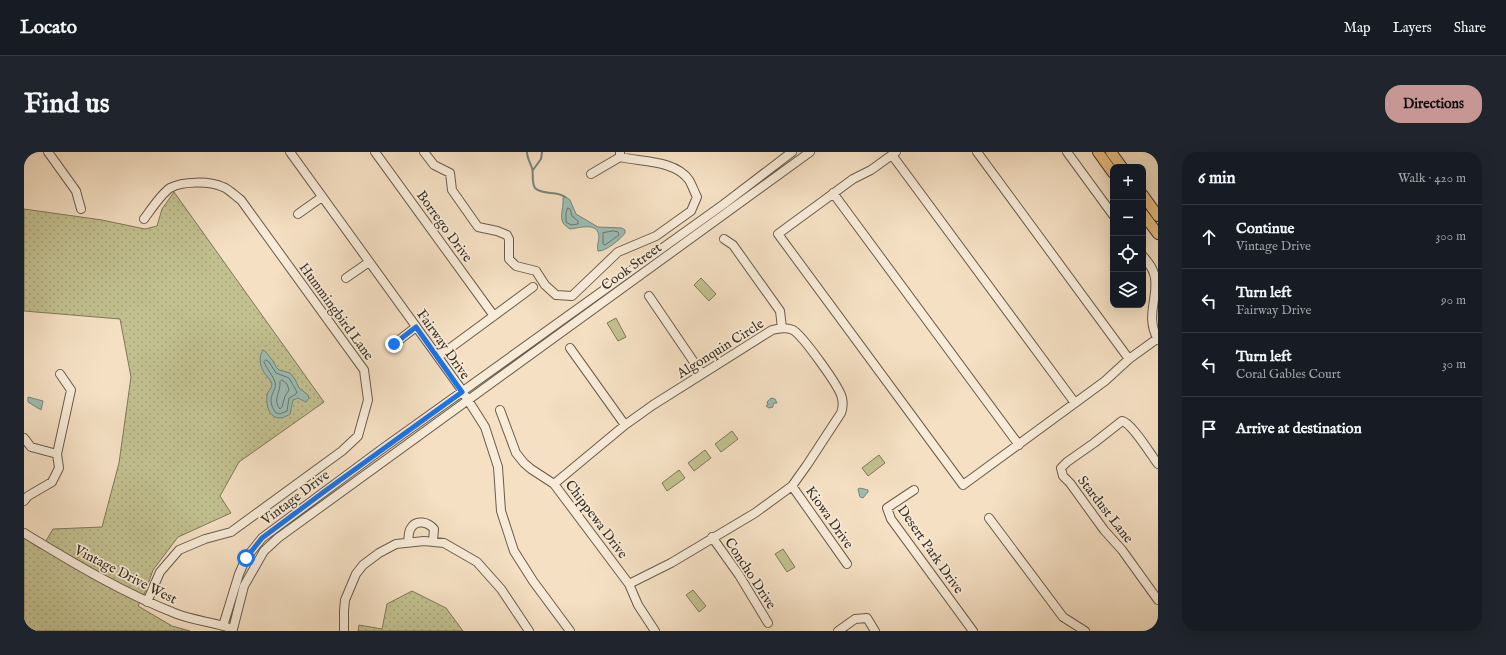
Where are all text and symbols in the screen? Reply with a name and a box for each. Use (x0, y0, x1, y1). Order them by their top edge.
text: Locato (20, 16, 77, 40)
text: Map (1344, 19, 1371, 37)
text: Layers (1393, 19, 1432, 37)
text: Share (1454, 19, 1486, 37)
button: Directions (1385, 85, 1482, 123)
text: Find us (24, 87, 110, 122)
map controls (1110, 164, 1146, 308)
button: + (1110, 164, 1146, 200)
text: 6 min (1198, 168, 1236, 189)
text: Walk · 420 m (1398, 170, 1466, 187)
street label: Borrego Drive (412, 187, 477, 266)
button: − (1110, 200, 1146, 236)
text: Continue (1236, 219, 1294, 238)
icon: ahead (1198, 226, 1220, 248)
text: 300 m (1435, 228, 1466, 245)
button: locate (1110, 236, 1146, 272)
text: Vintage Drive (1236, 238, 1311, 255)
street label: Cook Street (598, 239, 665, 295)
street label: Hummingbird Lane (295, 259, 378, 364)
button: layers (1110, 272, 1146, 308)
text: Turn left (1236, 283, 1292, 302)
icon: left (1198, 290, 1220, 312)
text: 90 m (1441, 292, 1466, 309)
text: Fairway Drive (1236, 302, 1311, 319)
street label: Fairway Drive (412, 306, 474, 383)
street label: Algonquin Circle (673, 315, 768, 383)
route end (385, 335, 403, 353)
text: Turn left (1236, 347, 1292, 366)
icon: left (1198, 354, 1220, 376)
text: 30 m (1442, 356, 1466, 373)
text: Coral Gables Court (1236, 366, 1341, 383)
icon: arrive (1198, 418, 1220, 440)
text: Arrive at destination (1236, 419, 1362, 438)
street label: Vintage Drive (257, 466, 334, 530)
street label: Stardust Lane (1073, 472, 1137, 547)
street label: Chippewa Drive (561, 477, 632, 563)
street label: Kiowa Drive (801, 483, 858, 553)
street label: Desert Park Drive (893, 502, 968, 598)
street label: Concho Drive (720, 534, 780, 613)
street label: Vintage Drive West (70, 541, 180, 609)
route start (237, 549, 255, 567)

